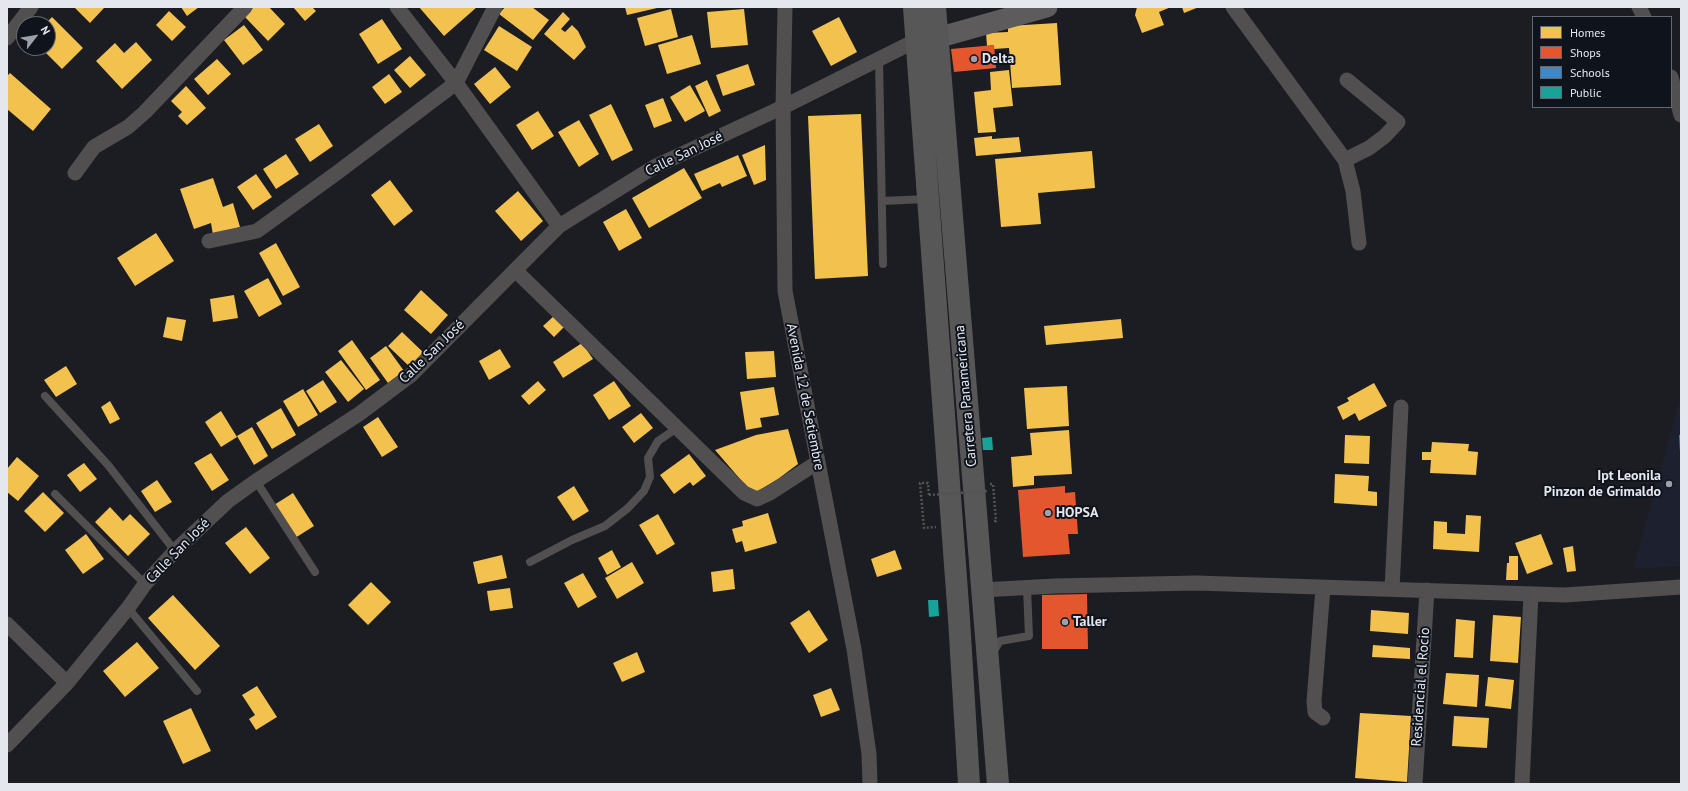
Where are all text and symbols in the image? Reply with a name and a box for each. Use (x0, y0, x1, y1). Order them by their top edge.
north arrow (16, 16, 56, 56)
legend (1532, 16, 1672, 108)
text: N (38, 24, 53, 37)
text: Homes (1570, 25, 1605, 40)
text: Shops (1570, 45, 1601, 60)
place label: Delta (982, 51, 1014, 67)
marker: Delta (969, 54, 979, 64)
text: Schools (1570, 65, 1610, 80)
text: Public (1570, 85, 1601, 100)
street label: Calle San José (643, 128, 725, 180)
street label: Calle San José (396, 317, 468, 387)
street label: Avenida 12 de Setiembre (783, 322, 827, 472)
street label: Carretera Panamericana (951, 324, 981, 468)
place label: Ipt Leonila Pinzon de Grimaldo (1544, 468, 1661, 500)
marker: Ipt Leonila Pinzon de Grimaldo (1664, 479, 1674, 489)
place label: HOPSA (1056, 505, 1098, 521)
marker: HOPSA (1043, 508, 1053, 518)
street label: Calle San José (143, 515, 213, 587)
place label: Taller (1073, 614, 1107, 630)
marker: Taller (1060, 617, 1070, 627)
street label: Residencial el Rocio (1408, 627, 1434, 747)

